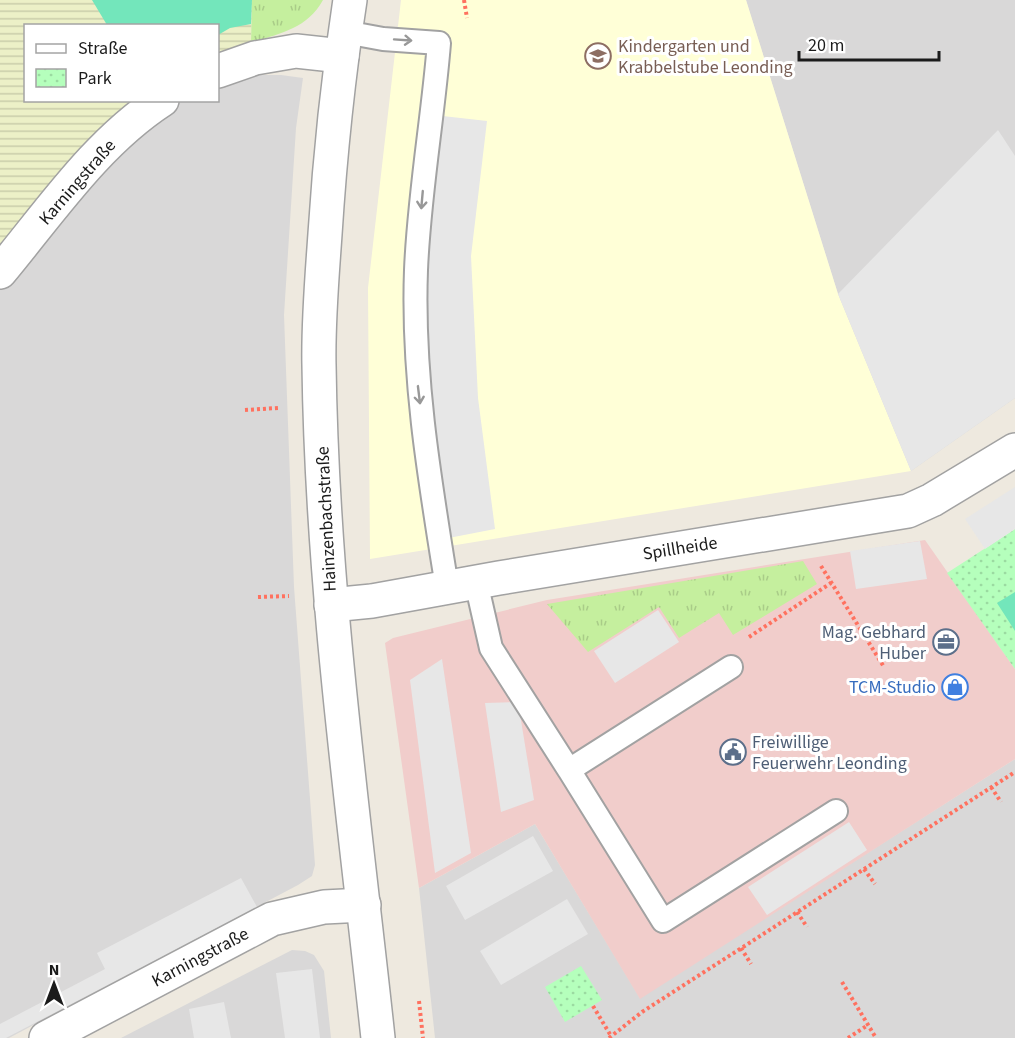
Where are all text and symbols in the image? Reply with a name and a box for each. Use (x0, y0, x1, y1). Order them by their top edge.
legend (24, 24, 219, 102)
scale bar (799, 24, 938, 62)
text: 20 m (808, 33, 844, 58)
place label: Kindergarten und Krabbelstube Leonding (618, 34, 793, 80)
one-way arrow (392, 35, 412, 46)
text: Straße (78, 36, 128, 61)
school or university icon: Kindergarten und Krabbelstube Leonding (583, 41, 613, 71)
text: Park (78, 66, 112, 91)
street label: Karningstraße (33, 134, 122, 231)
one-way arrow (416, 190, 427, 210)
one-way arrow (414, 384, 425, 404)
street label: Hainzenbachstraße (310, 446, 343, 592)
street label: Spillheide (641, 530, 719, 567)
place label: Mag. Gebhard Huber (822, 620, 927, 666)
office icon: Mag. Gebhard Huber (931, 627, 961, 657)
shop icon: TCM-Studio (940, 672, 970, 702)
place label: TCM-Studio (849, 675, 936, 700)
place label: Freiwillige Feuerwehr Leonding (752, 730, 907, 776)
public building icon: Freiwillige Feuerwehr Leonding (718, 737, 748, 767)
street label: Karningstraße (147, 921, 253, 993)
north arrow (24, 954, 84, 1014)
text: N (49, 959, 59, 981)

